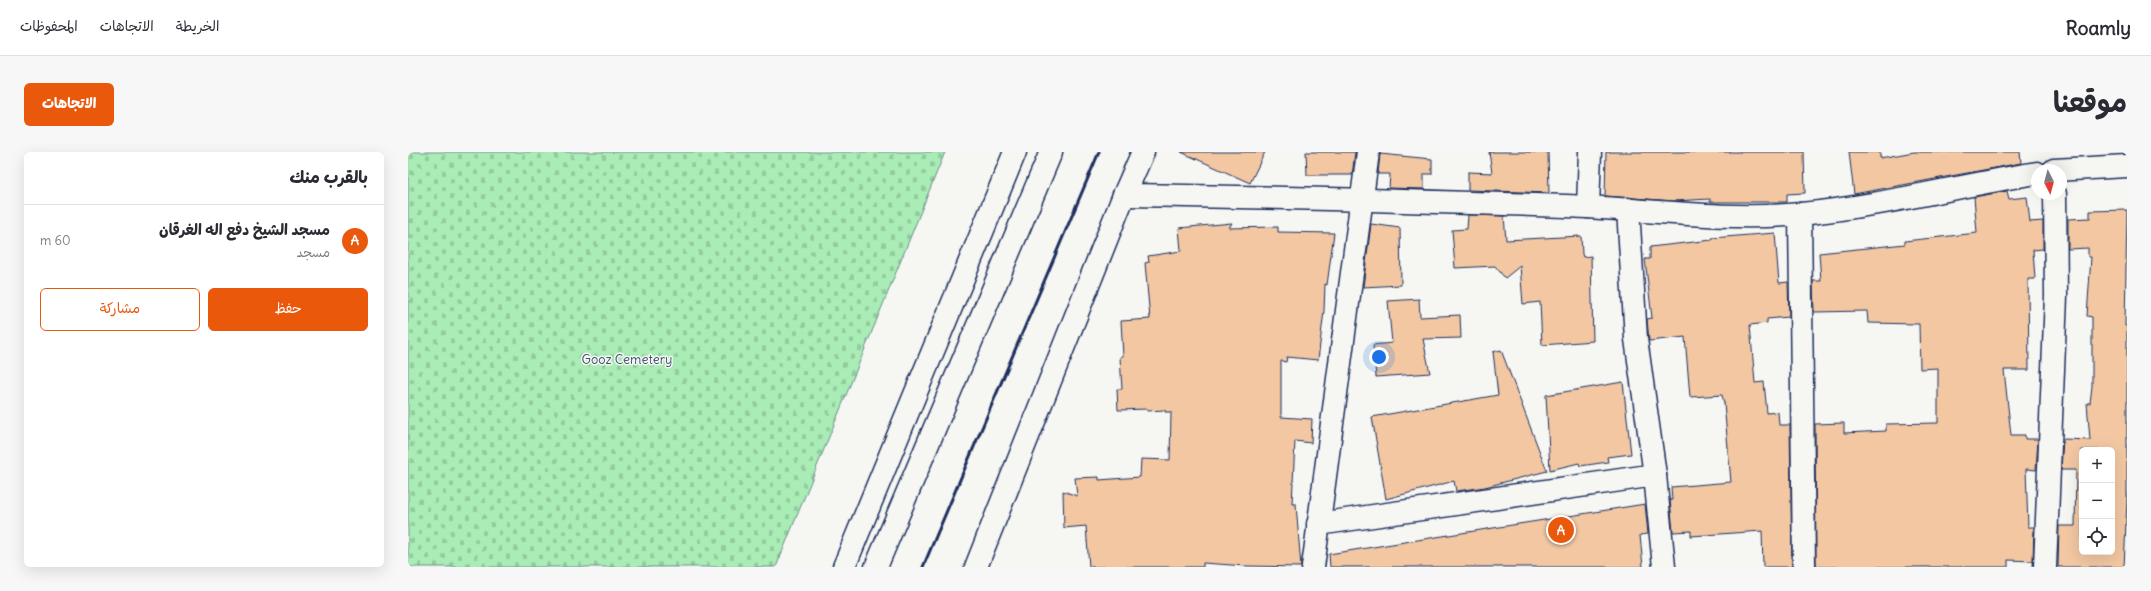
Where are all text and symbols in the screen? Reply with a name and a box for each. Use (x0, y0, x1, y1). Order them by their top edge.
text: Roamly (2066, 16, 2131, 40)
text: المحفوظات (20, 17, 78, 35)
text: الاتجاهات (100, 17, 154, 35)
text: الخريطة (176, 17, 219, 35)
button: الاتجاهات (24, 83, 114, 126)
text: موقعنا (2053, 84, 2127, 120)
north arrow (2031, 164, 2067, 200)
text: بالقرب منك (289, 166, 368, 188)
text: مسجد الشيخ دفع اله الغرقان (159, 220, 330, 239)
text: 60 m (40, 232, 71, 249)
text: A (351, 232, 359, 249)
text: مسجد (297, 244, 330, 261)
button: مشاركة (40, 288, 200, 331)
button: حفظ (208, 288, 368, 331)
your location (1369, 347, 1389, 367)
park label: Gooz Cemetery (582, 351, 672, 368)
map controls (2079, 447, 2115, 555)
button: + (2079, 447, 2115, 483)
button: − (2079, 483, 2115, 519)
pin: A (1548, 515, 1574, 545)
button: locate (2079, 519, 2115, 555)

